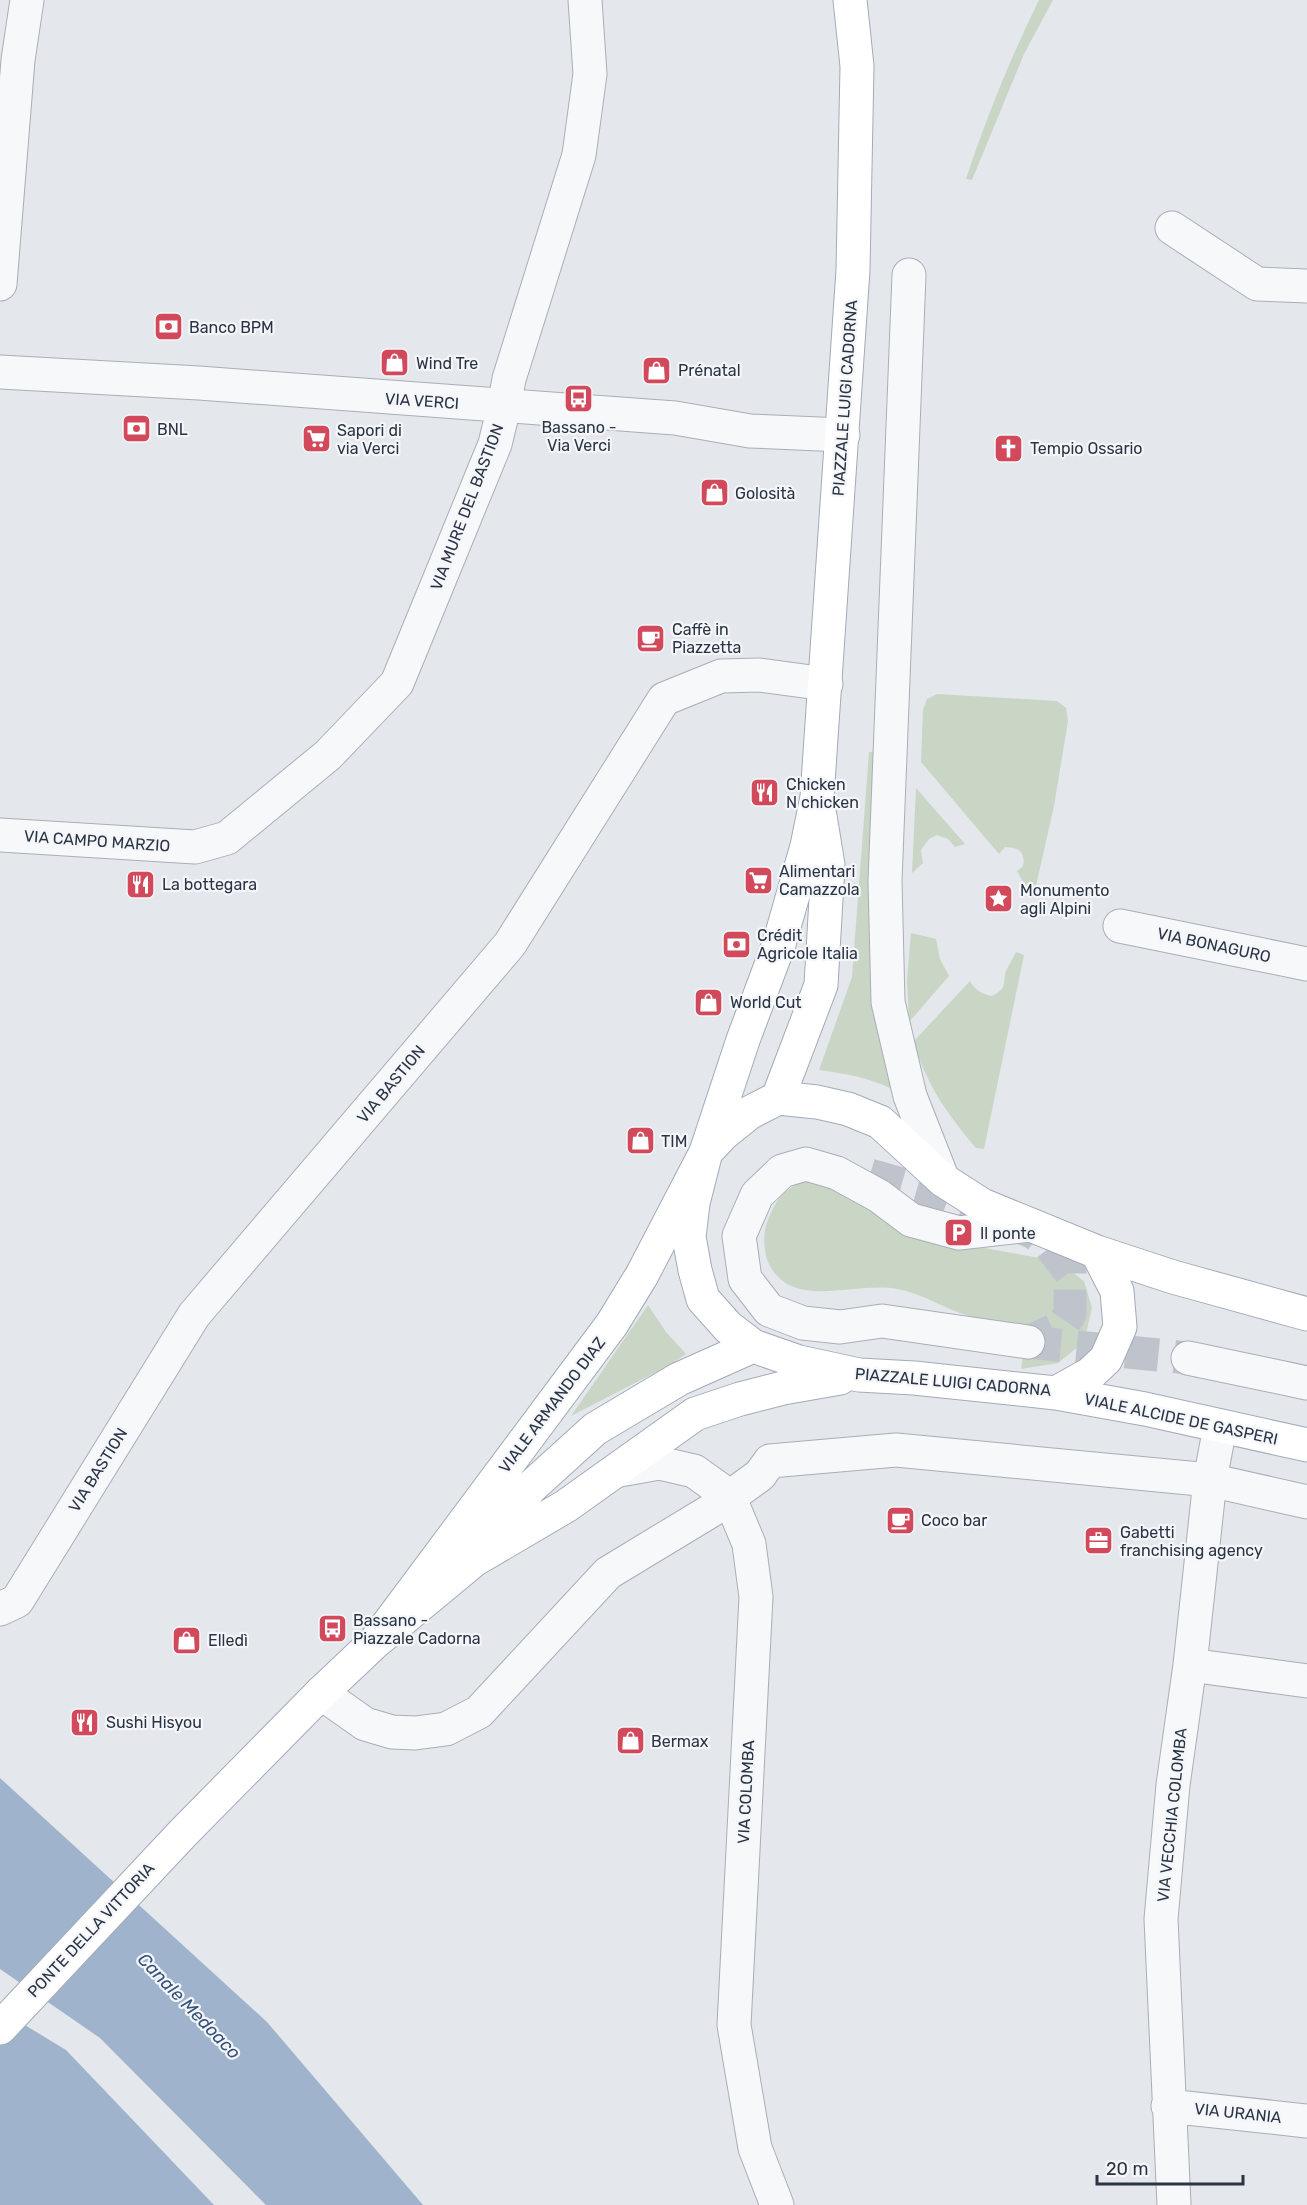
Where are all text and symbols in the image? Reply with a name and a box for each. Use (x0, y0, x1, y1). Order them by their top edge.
street label: PIAZZALE LUIGI CADORNA (829, 299, 861, 497)
bank icon: Banco BPM (152, 311, 184, 343)
place label: Banco BPM (189, 318, 274, 337)
shop icon: Wind Tre (379, 347, 411, 379)
place label: Wind Tre (416, 354, 478, 373)
shop icon: Prénatal (641, 354, 673, 386)
place label: Prénatal (678, 361, 741, 380)
bus stop icon: Bassano - Via Verci (563, 383, 595, 415)
street label: VIA VERCI (384, 389, 460, 413)
bank icon: BNL (120, 413, 152, 445)
place label: Bassano - Via Verci (541, 418, 617, 455)
place label: BNL (157, 420, 188, 439)
place label: Sapori di via Verci (337, 421, 402, 458)
street label: VIA MURE DEL BASTION (426, 421, 508, 593)
supermarket icon: Sapori di via Verci (300, 423, 332, 455)
church icon: Tempio Ossario (993, 432, 1025, 464)
place label: Tempio Ossario (1030, 439, 1143, 458)
shop icon: Golosità (698, 477, 730, 509)
place label: Golosità (735, 484, 795, 503)
place label: Caffè in Piazzetta (672, 620, 741, 657)
cafe icon: Caffè in Piazzetta (635, 622, 667, 654)
place label: Chicken N chicken (786, 775, 859, 812)
restaurant icon: Chicken N chicken (749, 777, 781, 809)
street label: VIA CAMPO MARZIO (23, 826, 171, 856)
place label: Alimentari Camazzola (779, 862, 860, 899)
supermarket icon: Alimentari Camazzola (742, 864, 774, 896)
restaurant icon: La bottegara (125, 868, 157, 900)
place label: La bottegara (162, 875, 257, 894)
place label: Monumento agli Alpini (1020, 881, 1109, 918)
place icon: Monumento agli Alpini (983, 883, 1015, 915)
street label: VIA BONAGURO (1155, 924, 1273, 966)
place label: Crédit Agricole Italia (757, 926, 858, 963)
bank icon: Crédit Agricole Italia (720, 928, 752, 960)
shop icon: World Cut (693, 986, 725, 1018)
place label: World Cut (730, 993, 802, 1012)
street label: VIA BASTION (353, 1041, 429, 1127)
shop icon: TIM (624, 1125, 656, 1157)
place label: TIM (661, 1132, 687, 1151)
parking icon: Il ponte (943, 1217, 975, 1249)
place label: Il ponte (980, 1224, 1036, 1243)
street label: VIALE ARMANDO DIAZ (495, 1333, 609, 1477)
street label: PIAZZALE LUIGI CADORNA (854, 1364, 1052, 1400)
street label: VIALE ALCIDE DE GASPERI (1082, 1389, 1280, 1449)
street label: VIA BASTION (65, 1424, 131, 1516)
cafe icon: Coco bar (884, 1504, 916, 1536)
place label: Coco bar (921, 1511, 987, 1530)
place label: Gabetti franchising agency (1120, 1523, 1263, 1560)
office icon: Gabetti franchising agency (1083, 1525, 1115, 1557)
place label: Bassano - Piazzale Cadorna (353, 1611, 481, 1648)
bus stop icon: Bassano - Piazzale Cadorna (316, 1613, 348, 1645)
shop icon: Elledì (171, 1624, 203, 1656)
place label: Elledì (208, 1631, 248, 1650)
restaurant icon: Sushi Hisyou (69, 1706, 101, 1738)
place label: Sushi Hisyou (106, 1713, 202, 1732)
shop icon: Bermax (614, 1725, 646, 1757)
street label: VIA VECCHIA COLOMBA (1153, 1727, 1191, 1903)
place label: Bermax (651, 1732, 709, 1751)
street label: VIA COLOMBA (734, 1739, 758, 1845)
street label: PONTE DELLA VITTORIA (24, 1859, 159, 2001)
water label: Canale Medoaco (133, 1948, 245, 2064)
street label: VIA URANIA (1193, 2099, 1283, 2127)
scale bar (1097, 2148, 1242, 2186)
text: 20 m (1106, 2158, 1148, 2180)

